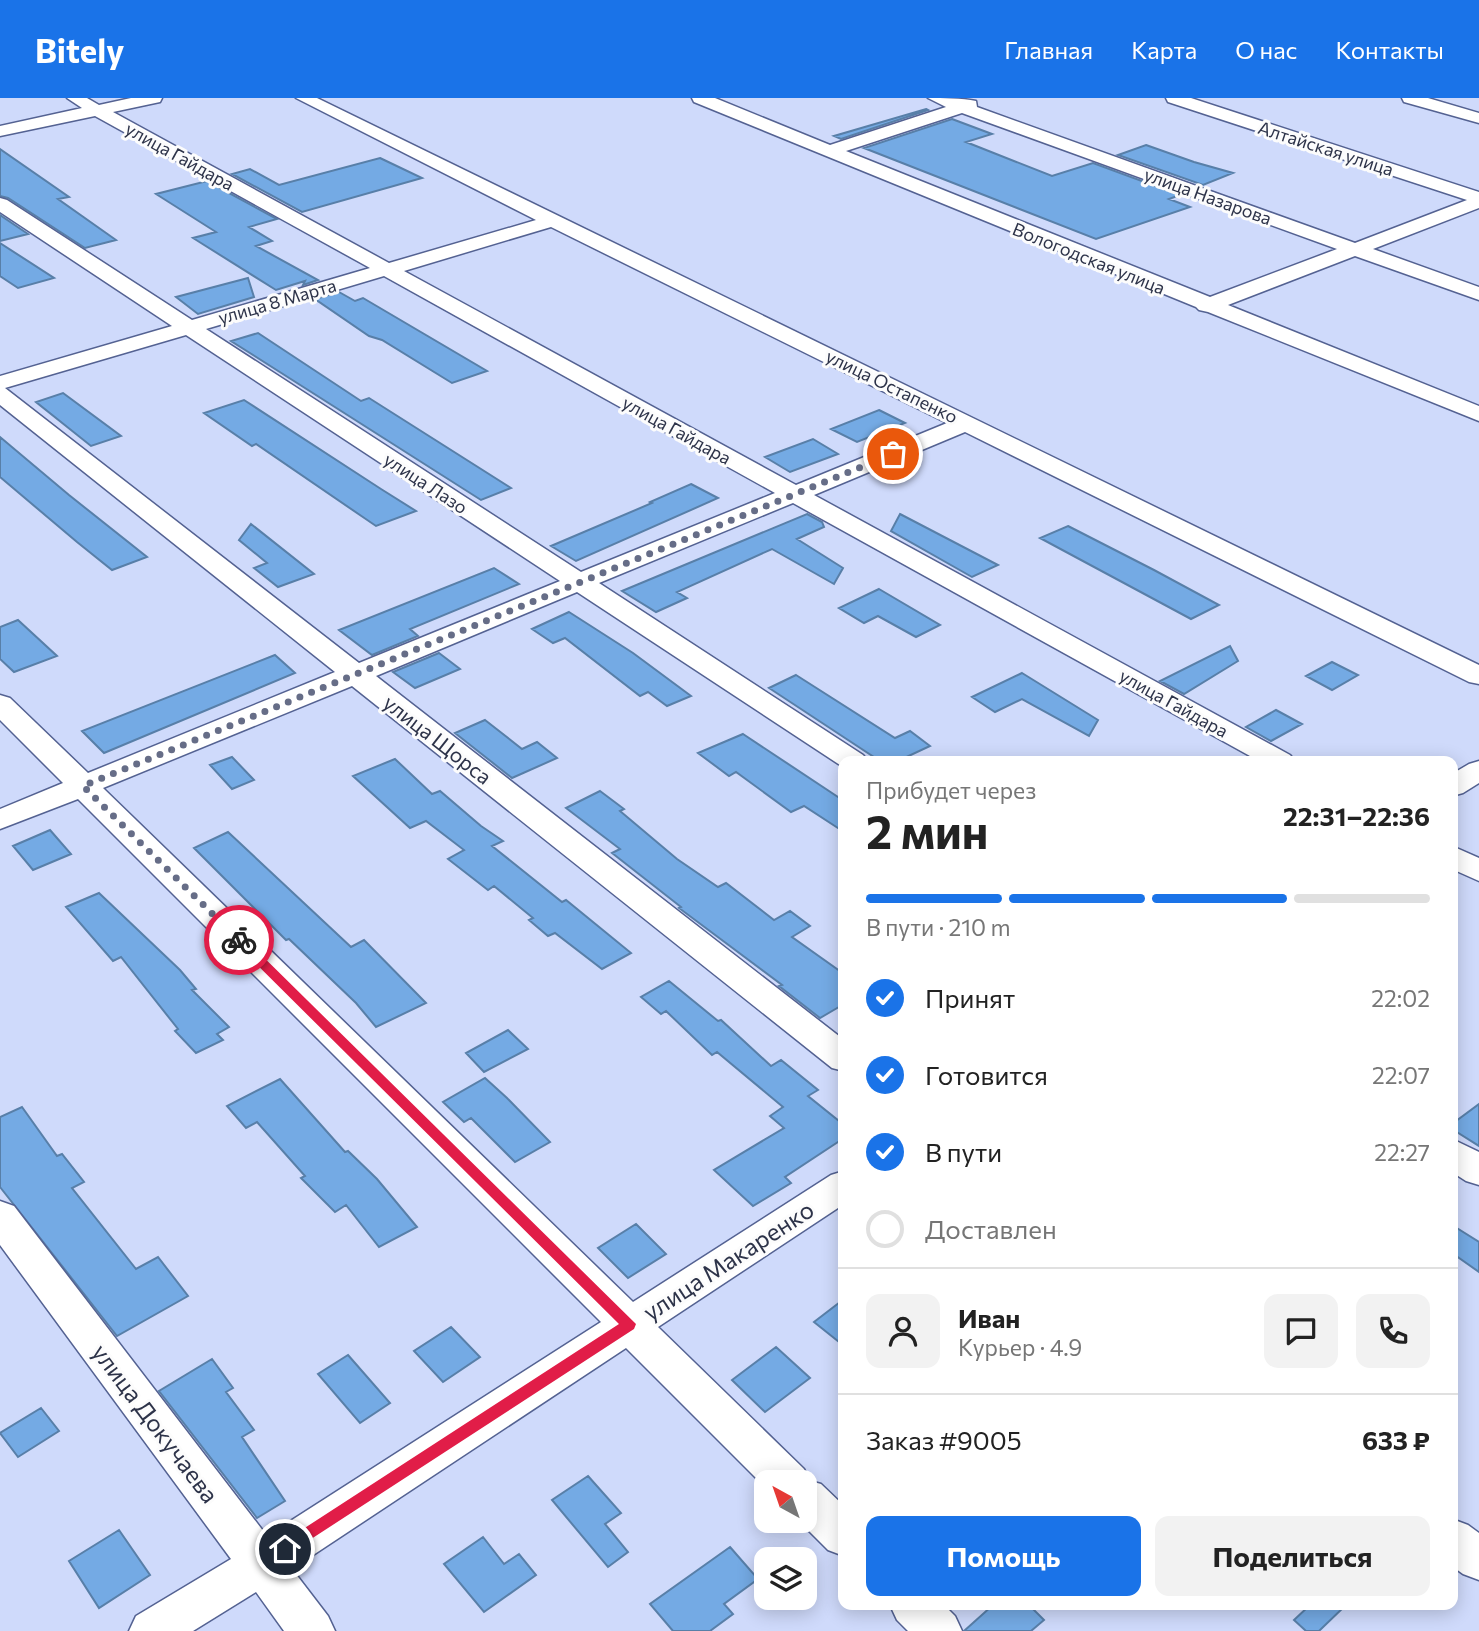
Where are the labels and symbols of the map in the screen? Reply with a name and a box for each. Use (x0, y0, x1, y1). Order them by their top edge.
street label: Алтайская улица (1256, 116, 1396, 180)
street label: улица Гайдара (122, 117, 238, 195)
street label: улица Назарова (1141, 163, 1275, 229)
street label: Вологодская улица (1010, 217, 1168, 299)
street label: улица 8 Марта (216, 274, 338, 328)
street label: улица Остапенко (822, 345, 962, 427)
street label: улица Гайдара (619, 391, 735, 469)
pin (863, 424, 923, 484)
street label: улица Лазо (380, 448, 472, 518)
street label: улица Гайдара (1116, 664, 1232, 742)
street label: улица Щорса (379, 689, 497, 789)
courier (204, 905, 274, 975)
street label: улица Макаренко (637, 1194, 819, 1326)
street label: улица Докучаева (87, 1338, 225, 1508)
north arrow (754, 1470, 817, 1533)
pin (255, 1519, 315, 1579)

